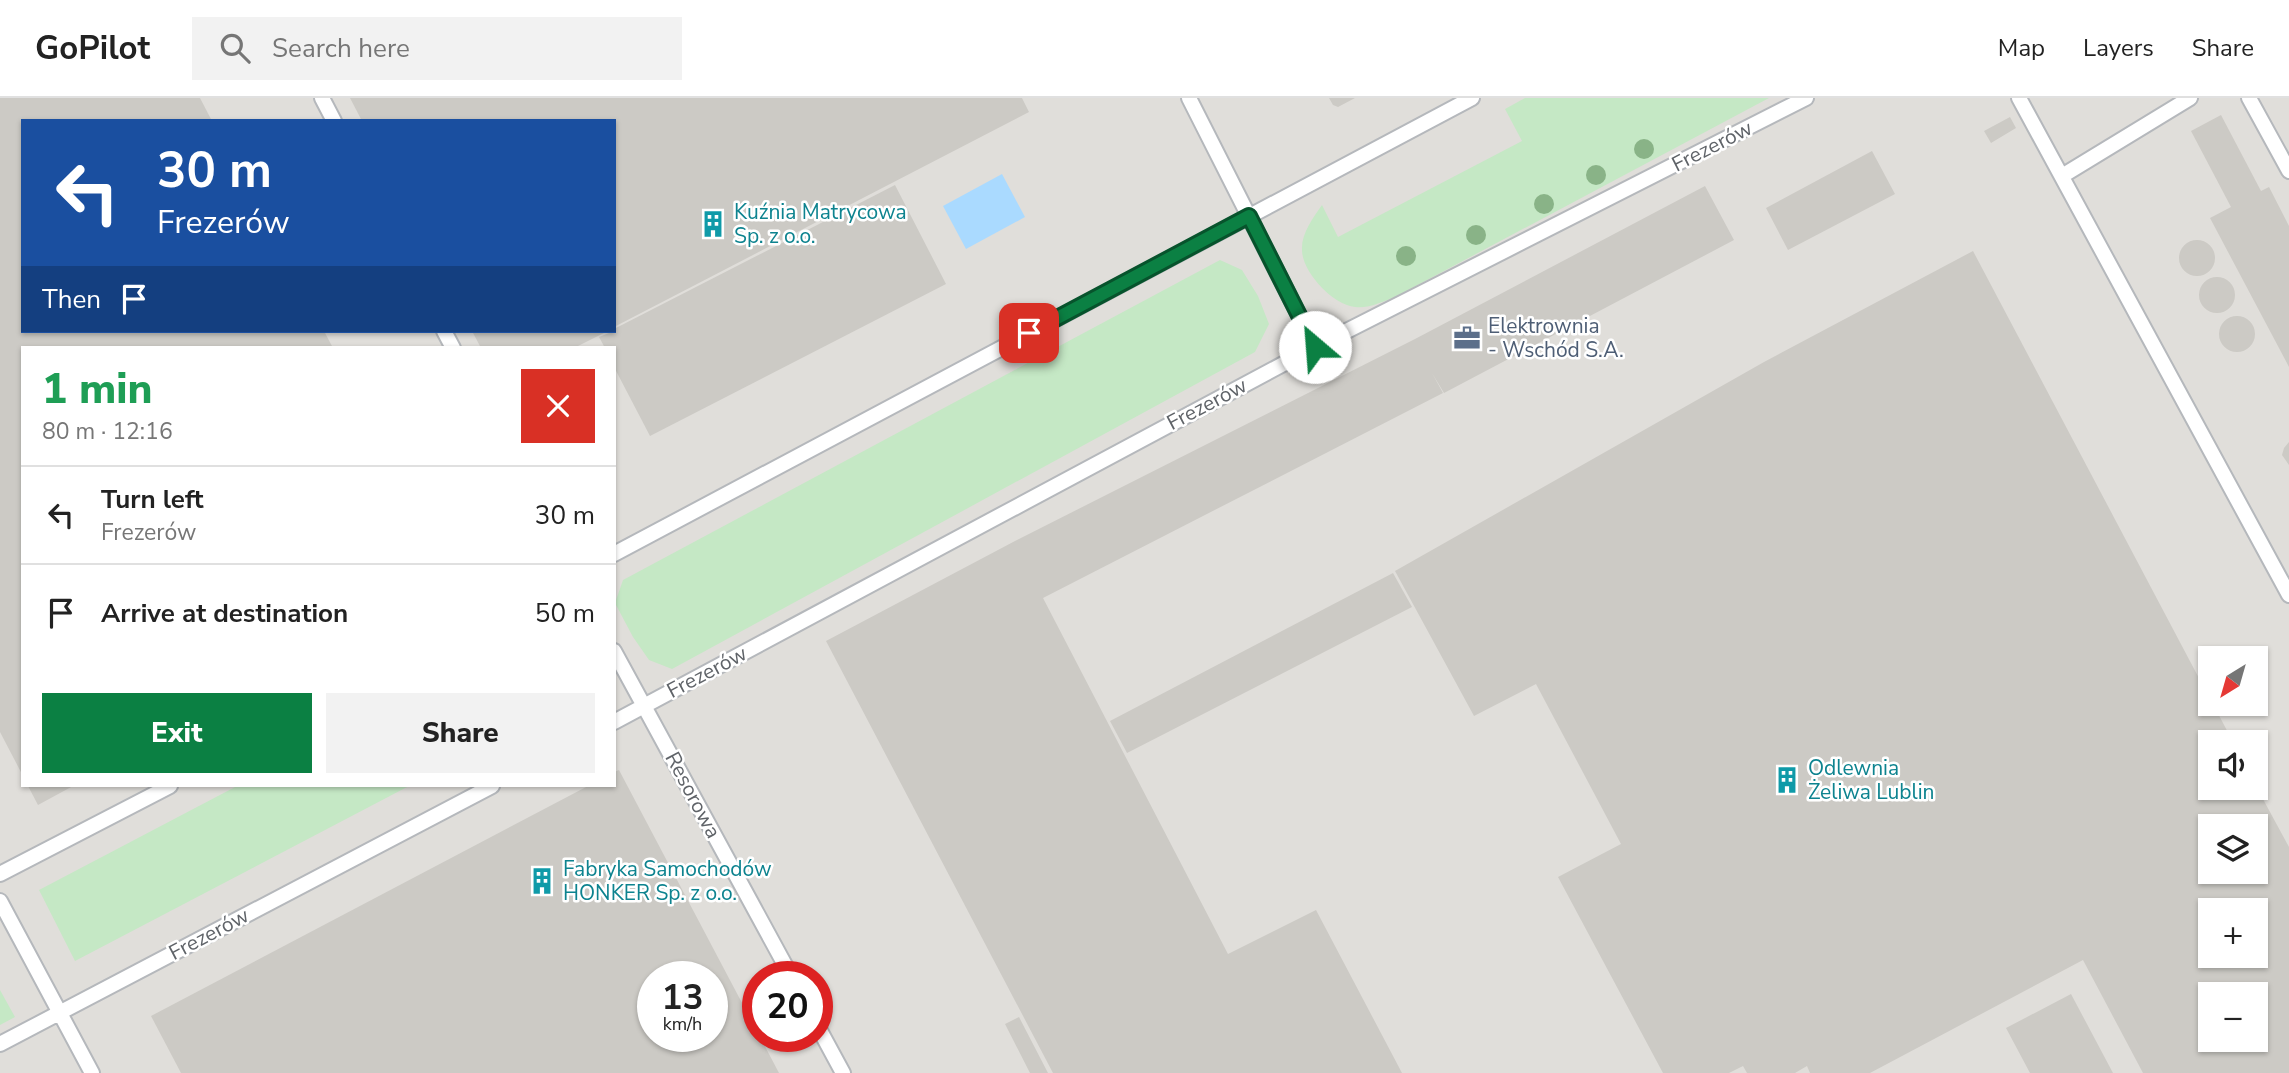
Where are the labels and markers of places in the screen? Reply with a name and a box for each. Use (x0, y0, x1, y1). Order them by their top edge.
place label: Kuźnia Matrycowa Sp. z o.o. (734, 198, 907, 250)
building icon: Kuźnia Matrycowa Sp. z o.o. (698, 209, 728, 239)
pin (999, 303, 1059, 363)
place label: Elektrownia - Wschód S.A. (1488, 312, 1624, 364)
office icon: Elektrownia - Wschód S.A. (1452, 323, 1482, 353)
place label: Odlewnia Żeliwa Lublin (1808, 754, 1935, 806)
building icon: Odlewnia Żeliwa Lublin (1772, 765, 1802, 795)
place label: Fabryka Samochodów HONKER Sp. z o.o. (563, 855, 772, 907)
building icon: Fabryka Samochodów HONKER Sp. z o.o. (527, 866, 557, 896)

